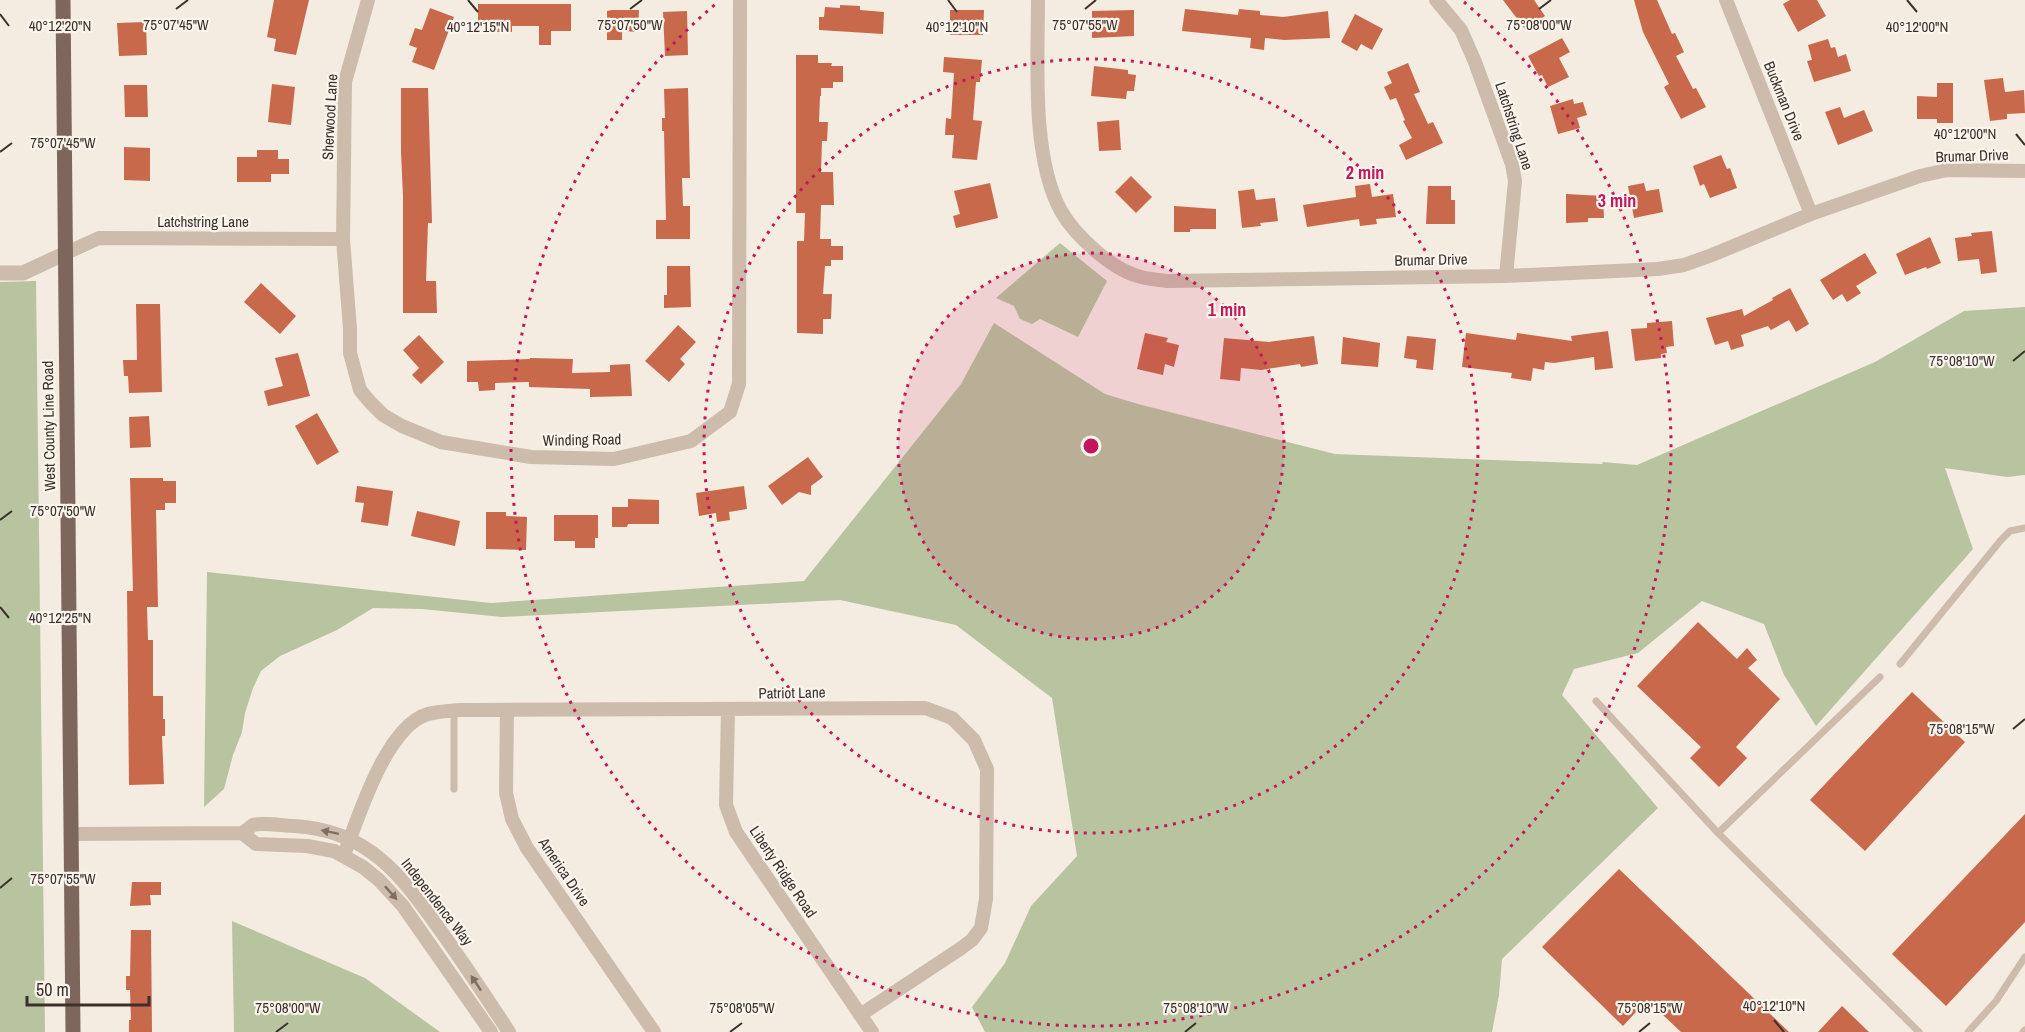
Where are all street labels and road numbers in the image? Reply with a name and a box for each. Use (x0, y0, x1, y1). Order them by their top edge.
street label: Buckman Drive (1759, 58, 1810, 144)
street label: Sherwood Lane (317, 73, 342, 161)
street label: Latchstring Lane (1490, 79, 1539, 173)
street label: Brumar Drive (1935, 144, 2009, 167)
street label: Latchstring Lane (157, 211, 249, 232)
street label: Brumar Drive (1394, 248, 1468, 271)
street label: West County Line Road (37, 361, 60, 491)
street label: Winding Road (542, 428, 621, 451)
street label: Patriot Lane (758, 681, 826, 704)
street label: Liberty Ridge Road (745, 822, 822, 922)
street label: America Drive (533, 832, 595, 910)
street label: Independence Way (397, 854, 479, 950)

